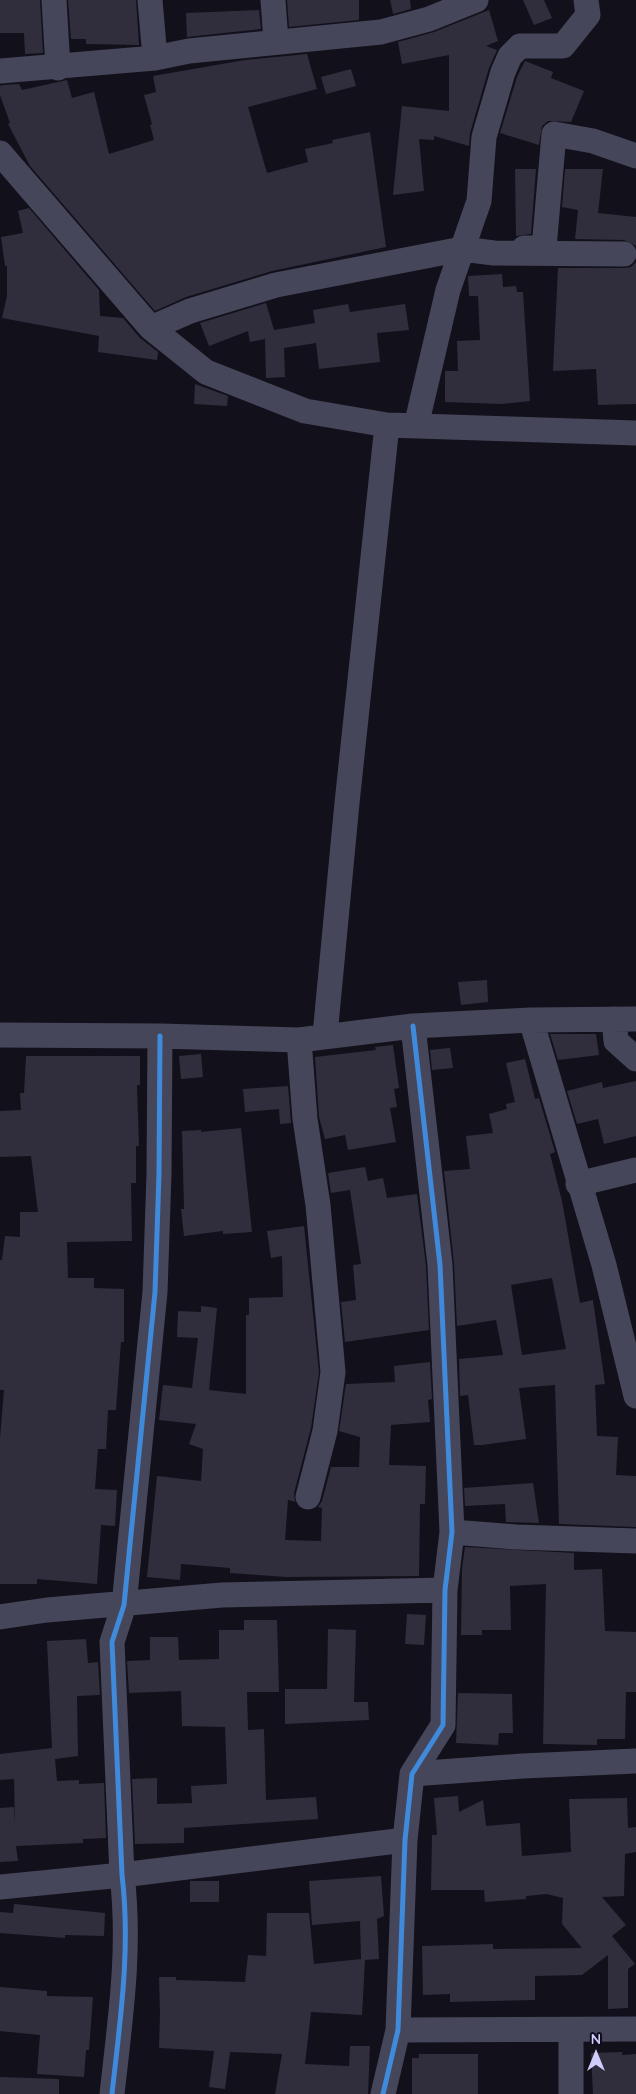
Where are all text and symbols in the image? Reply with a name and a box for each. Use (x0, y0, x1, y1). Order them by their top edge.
north arrow (571, 2029, 621, 2079)
text: N (591, 2030, 601, 2048)

